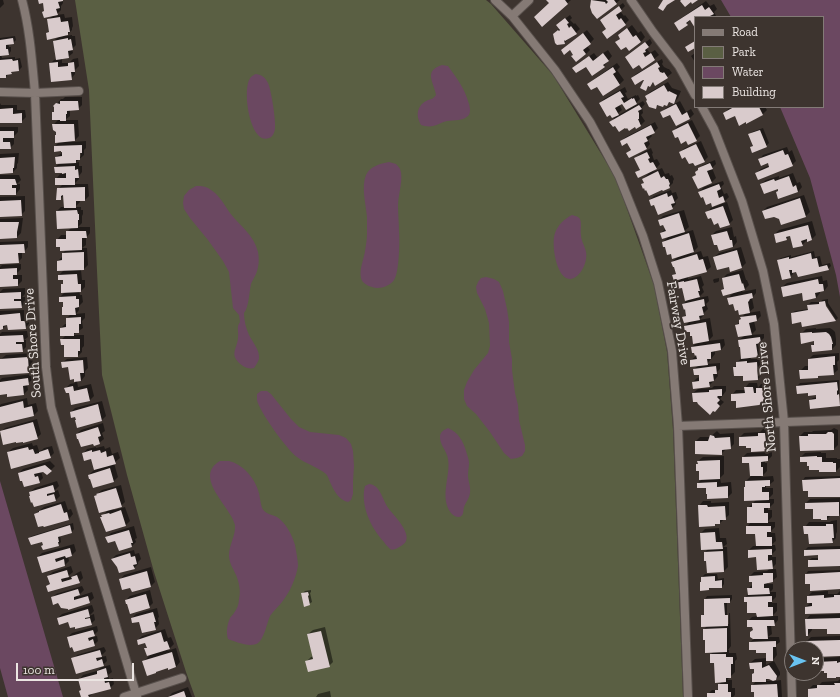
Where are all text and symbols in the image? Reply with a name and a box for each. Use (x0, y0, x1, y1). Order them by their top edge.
legend (694, 16, 824, 108)
text: Road (732, 25, 758, 39)
text: Park (732, 45, 756, 59)
text: Water (732, 65, 764, 79)
text: Building (732, 85, 776, 99)
street label: Fairway Drive (662, 280, 694, 366)
street label: South Shore Drive (21, 288, 45, 398)
street label: North Shore Drive (754, 341, 780, 453)
north arrow (784, 641, 824, 681)
scale bar (18, 655, 136, 681)
text: N (809, 657, 822, 665)
text: 100 m (23, 663, 55, 677)

